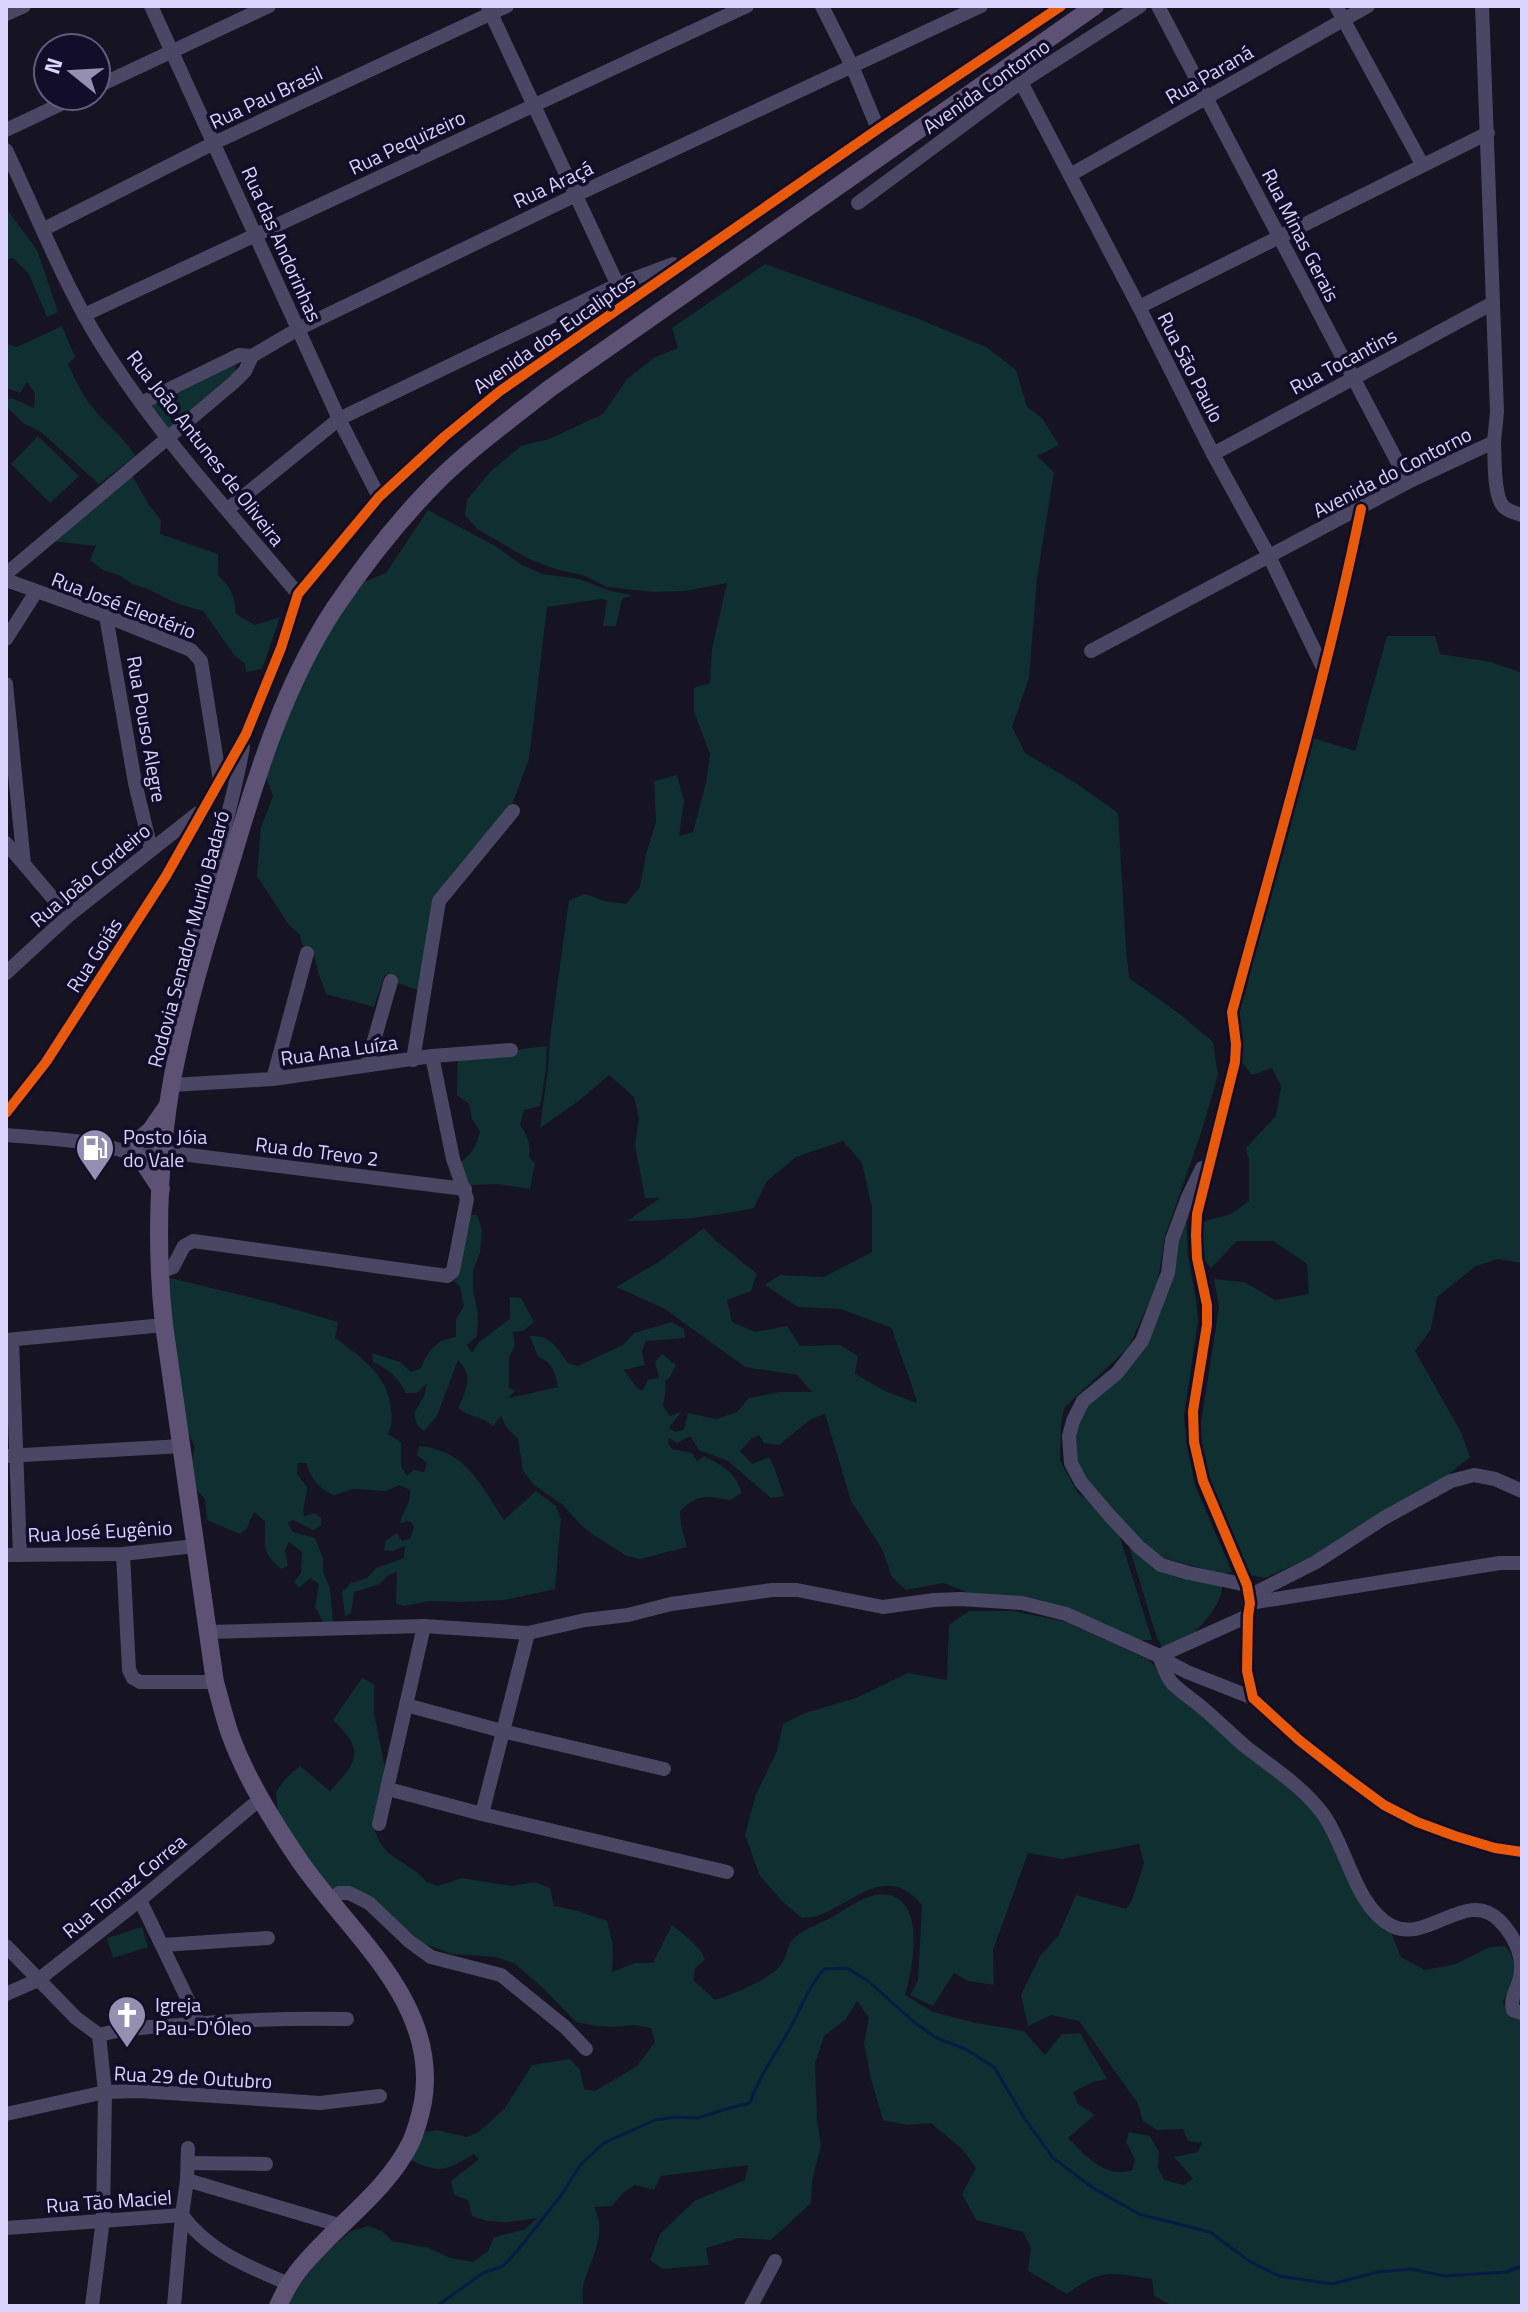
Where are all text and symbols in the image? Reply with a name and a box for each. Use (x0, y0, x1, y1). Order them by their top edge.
street label: Avenida Contorno (916, 31, 1056, 141)
north arrow (32, 32, 112, 112)
street label: Rua Paraná (1159, 36, 1259, 112)
text: N (34, 53, 72, 78)
street label: Rua Pau Brasil (204, 57, 328, 137)
street label: Rua Pequizeiro (344, 101, 470, 183)
street label: Rua Araçá (508, 152, 598, 216)
street label: Rua das Andorinhas (234, 161, 330, 327)
street label: Rua Minas Gerais (1254, 163, 1348, 307)
street label: Avenida dos Eucaliptos (466, 265, 642, 401)
street label: Rua São Paulo (1150, 306, 1232, 428)
street label: Rua Tocantins (1284, 320, 1402, 402)
street label: Rua João Antunes de Oliveira (119, 343, 293, 553)
street label: Avenida do Contorno (1307, 419, 1477, 525)
street label: Rua José Eleotério (47, 563, 201, 647)
street label: Rua Pouso Alegre (119, 653, 175, 805)
street label: Rodovia Senador Murilo Badaró (139, 807, 237, 1071)
street label: Rua João Cordeiro (23, 815, 157, 935)
street label: Rua Goiás (58, 911, 130, 999)
street label: Rua Ana Luíza (278, 1026, 400, 1074)
place label: Posto Jóia do Vale (123, 1121, 207, 1175)
fuel station icon: Posto Jóia do Vale (74, 1127, 116, 1182)
street label: Rua do Trevo 2 (254, 1128, 380, 1174)
street label: Rua José Eugênio (27, 1512, 173, 1550)
street label: Rua Tomaz Correa (55, 1826, 193, 1946)
place label: Igreja Pau-D'Óleo (155, 1989, 252, 2043)
church icon: Igreja Pau-D'Óleo (106, 1994, 148, 2049)
street label: Rua 29 de Outubro (113, 2057, 273, 2097)
street label: Rua Tão Maciel (45, 2181, 173, 2221)

